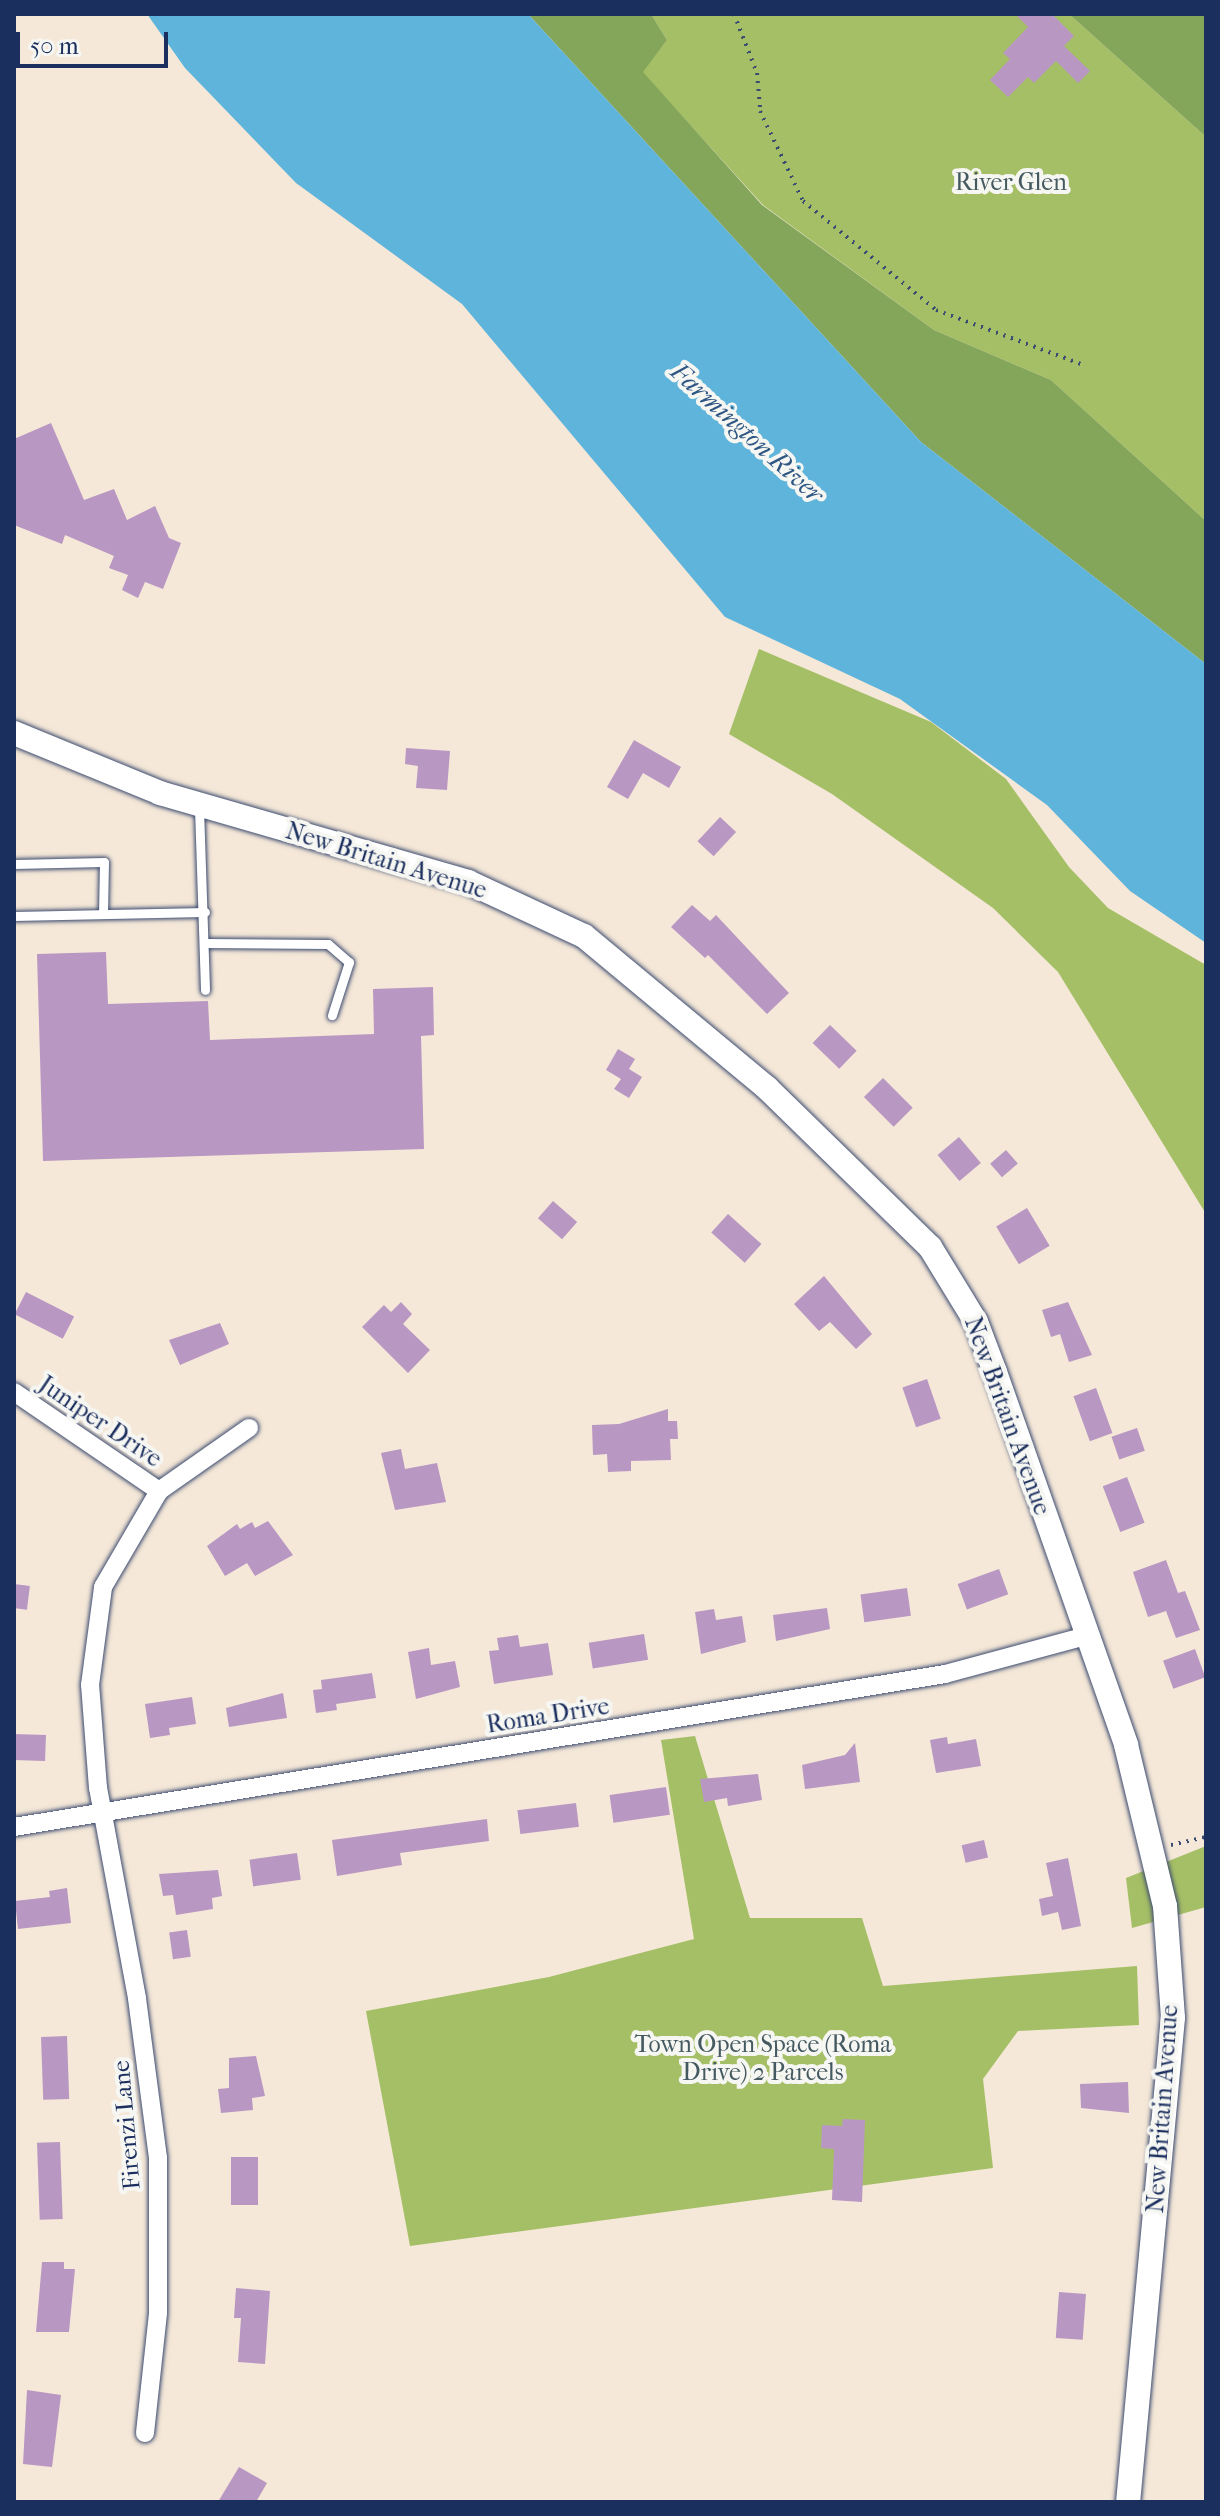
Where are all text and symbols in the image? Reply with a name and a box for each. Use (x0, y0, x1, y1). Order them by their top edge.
scale bar (20, 16, 172, 66)
text: 50 m (30, 32, 79, 60)
park label: River Glen (955, 169, 1067, 197)
water label: Farmington River (664, 356, 830, 510)
street label: New Britain Avenue (282, 817, 490, 905)
street label: New Britain Avenue (958, 1313, 1056, 1519)
street label: Juniper Drive (33, 1370, 167, 1474)
street label: Roma Drive (485, 1692, 611, 1740)
street label: New Britain Avenue (1141, 2004, 1185, 2214)
park label: Town Open Space (Roma Drive) 2 Parcels (635, 2031, 891, 2087)
street label: Firenzi Lane (107, 2059, 147, 2191)

